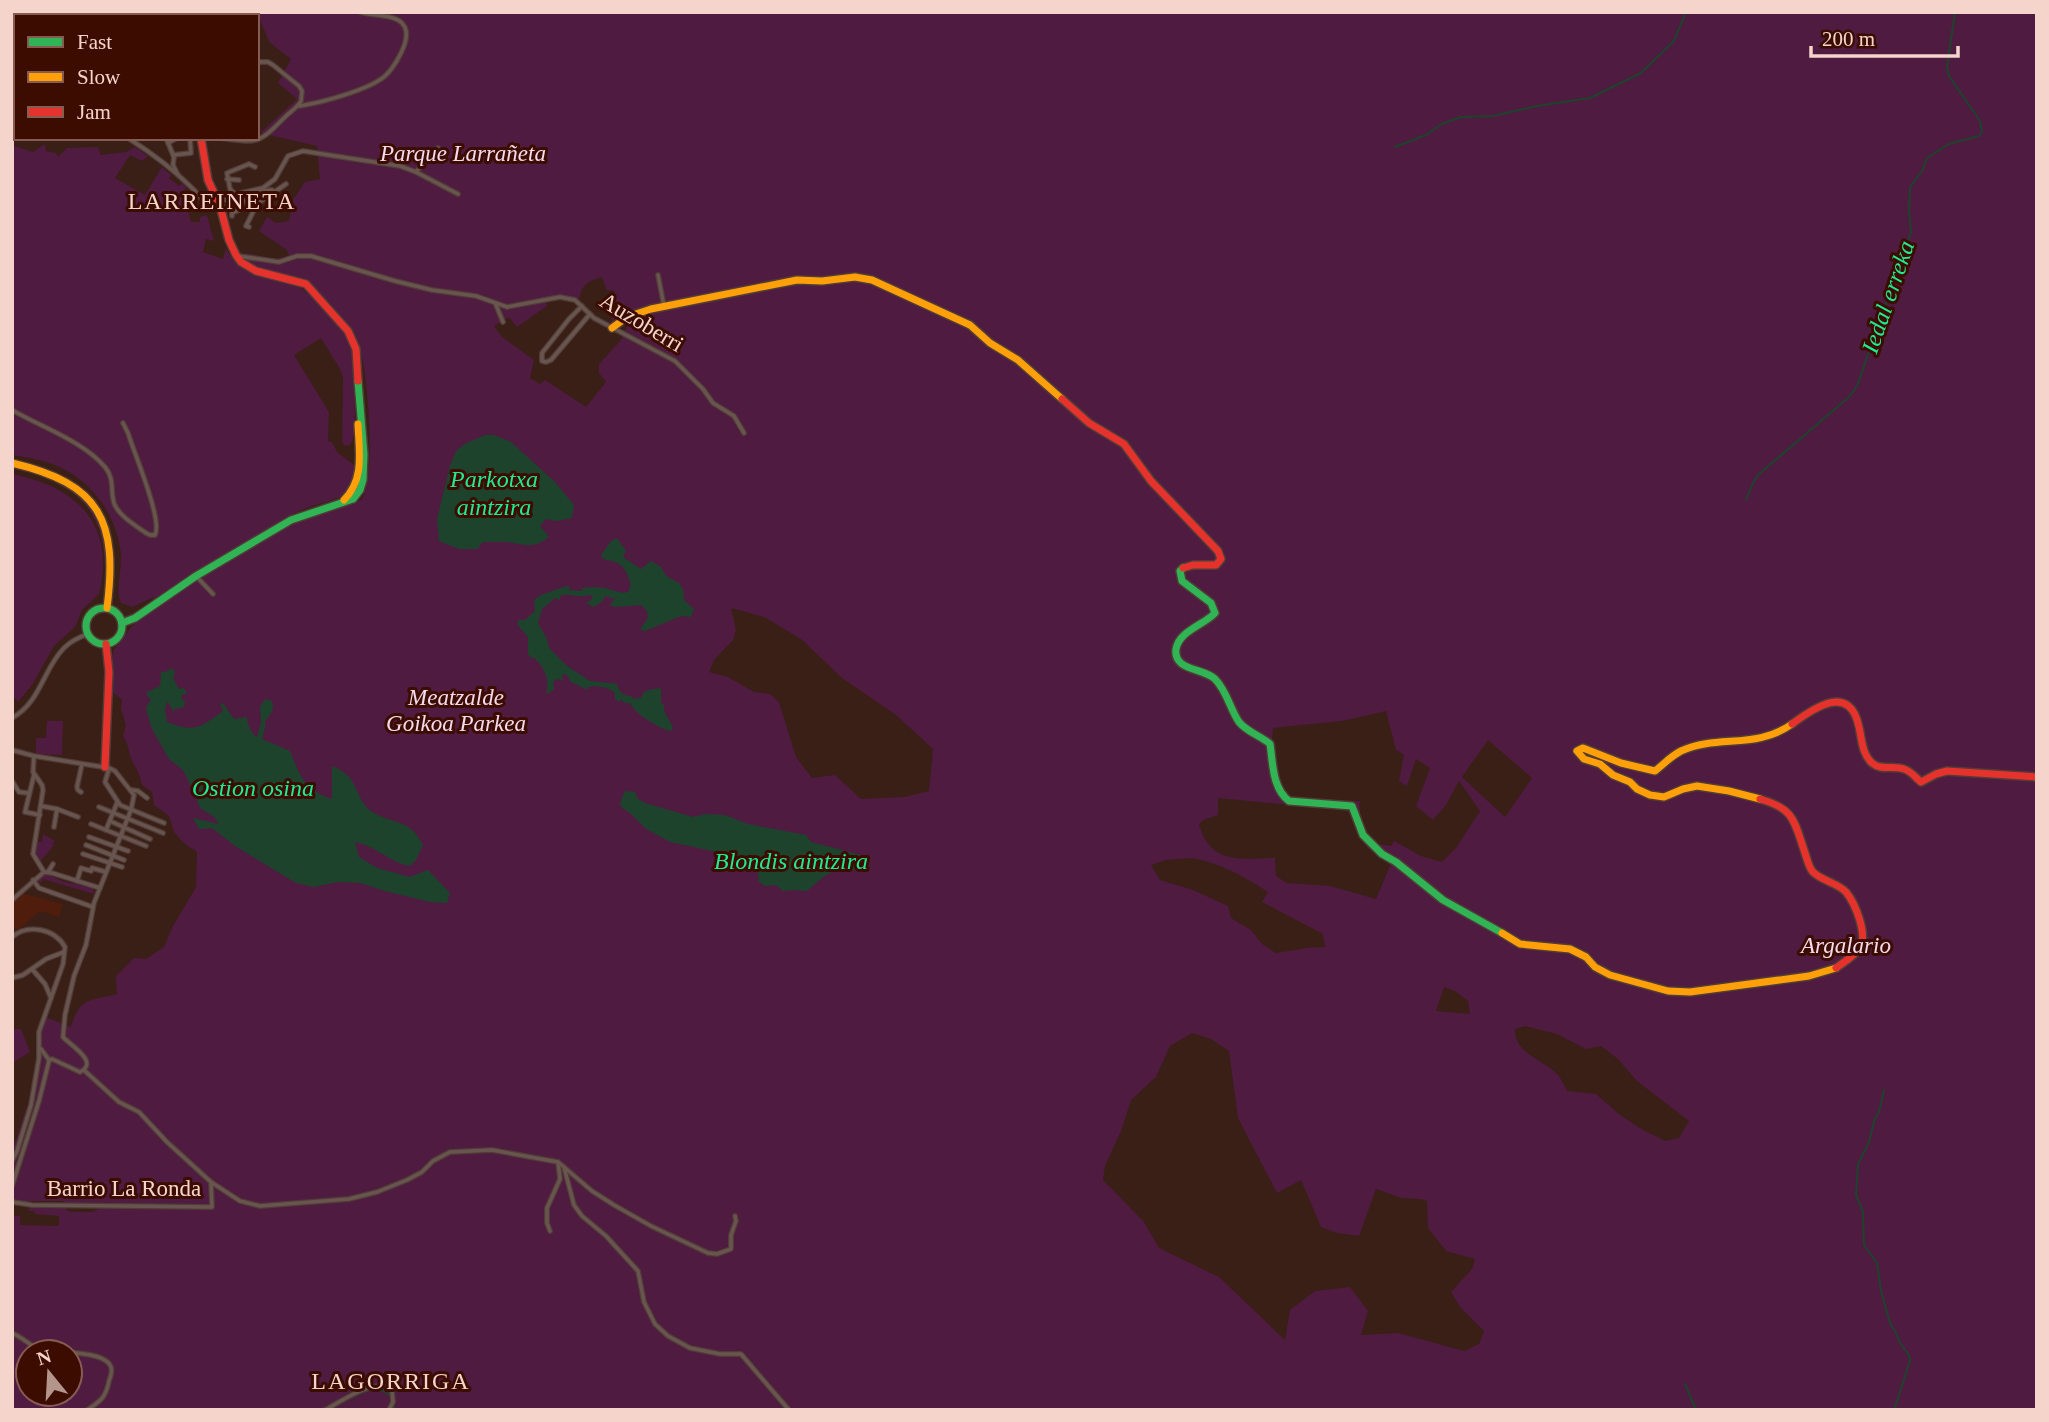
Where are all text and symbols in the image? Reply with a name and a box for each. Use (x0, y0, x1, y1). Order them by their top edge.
legend (14, 14, 259, 140)
scale bar (1811, 14, 1958, 58)
text: 200 m (1822, 27, 1875, 51)
text: Fast (77, 30, 112, 54)
text: Slow (77, 65, 121, 89)
text: Jam (77, 100, 111, 124)
park label: Parque Larrañeta (379, 141, 546, 166)
district label: LARREINETA (128, 188, 296, 214)
water label: Iedal erreka (1856, 237, 1919, 358)
street label: Auzoberri (595, 288, 688, 357)
water label: Parkotxa aintzira (449, 466, 538, 520)
park label: Meatzalde Goikoa Parkea (386, 685, 526, 736)
water label: Ostion osina (192, 775, 314, 801)
water label: Blondis aintzira (714, 848, 868, 874)
park label: Argalario (1799, 933, 1891, 958)
street label: Barrio La Ronda (47, 1176, 201, 1201)
north arrow (14, 1338, 84, 1408)
text: N (34, 1345, 54, 1369)
district label: LAGORRIGA (311, 1368, 471, 1394)

